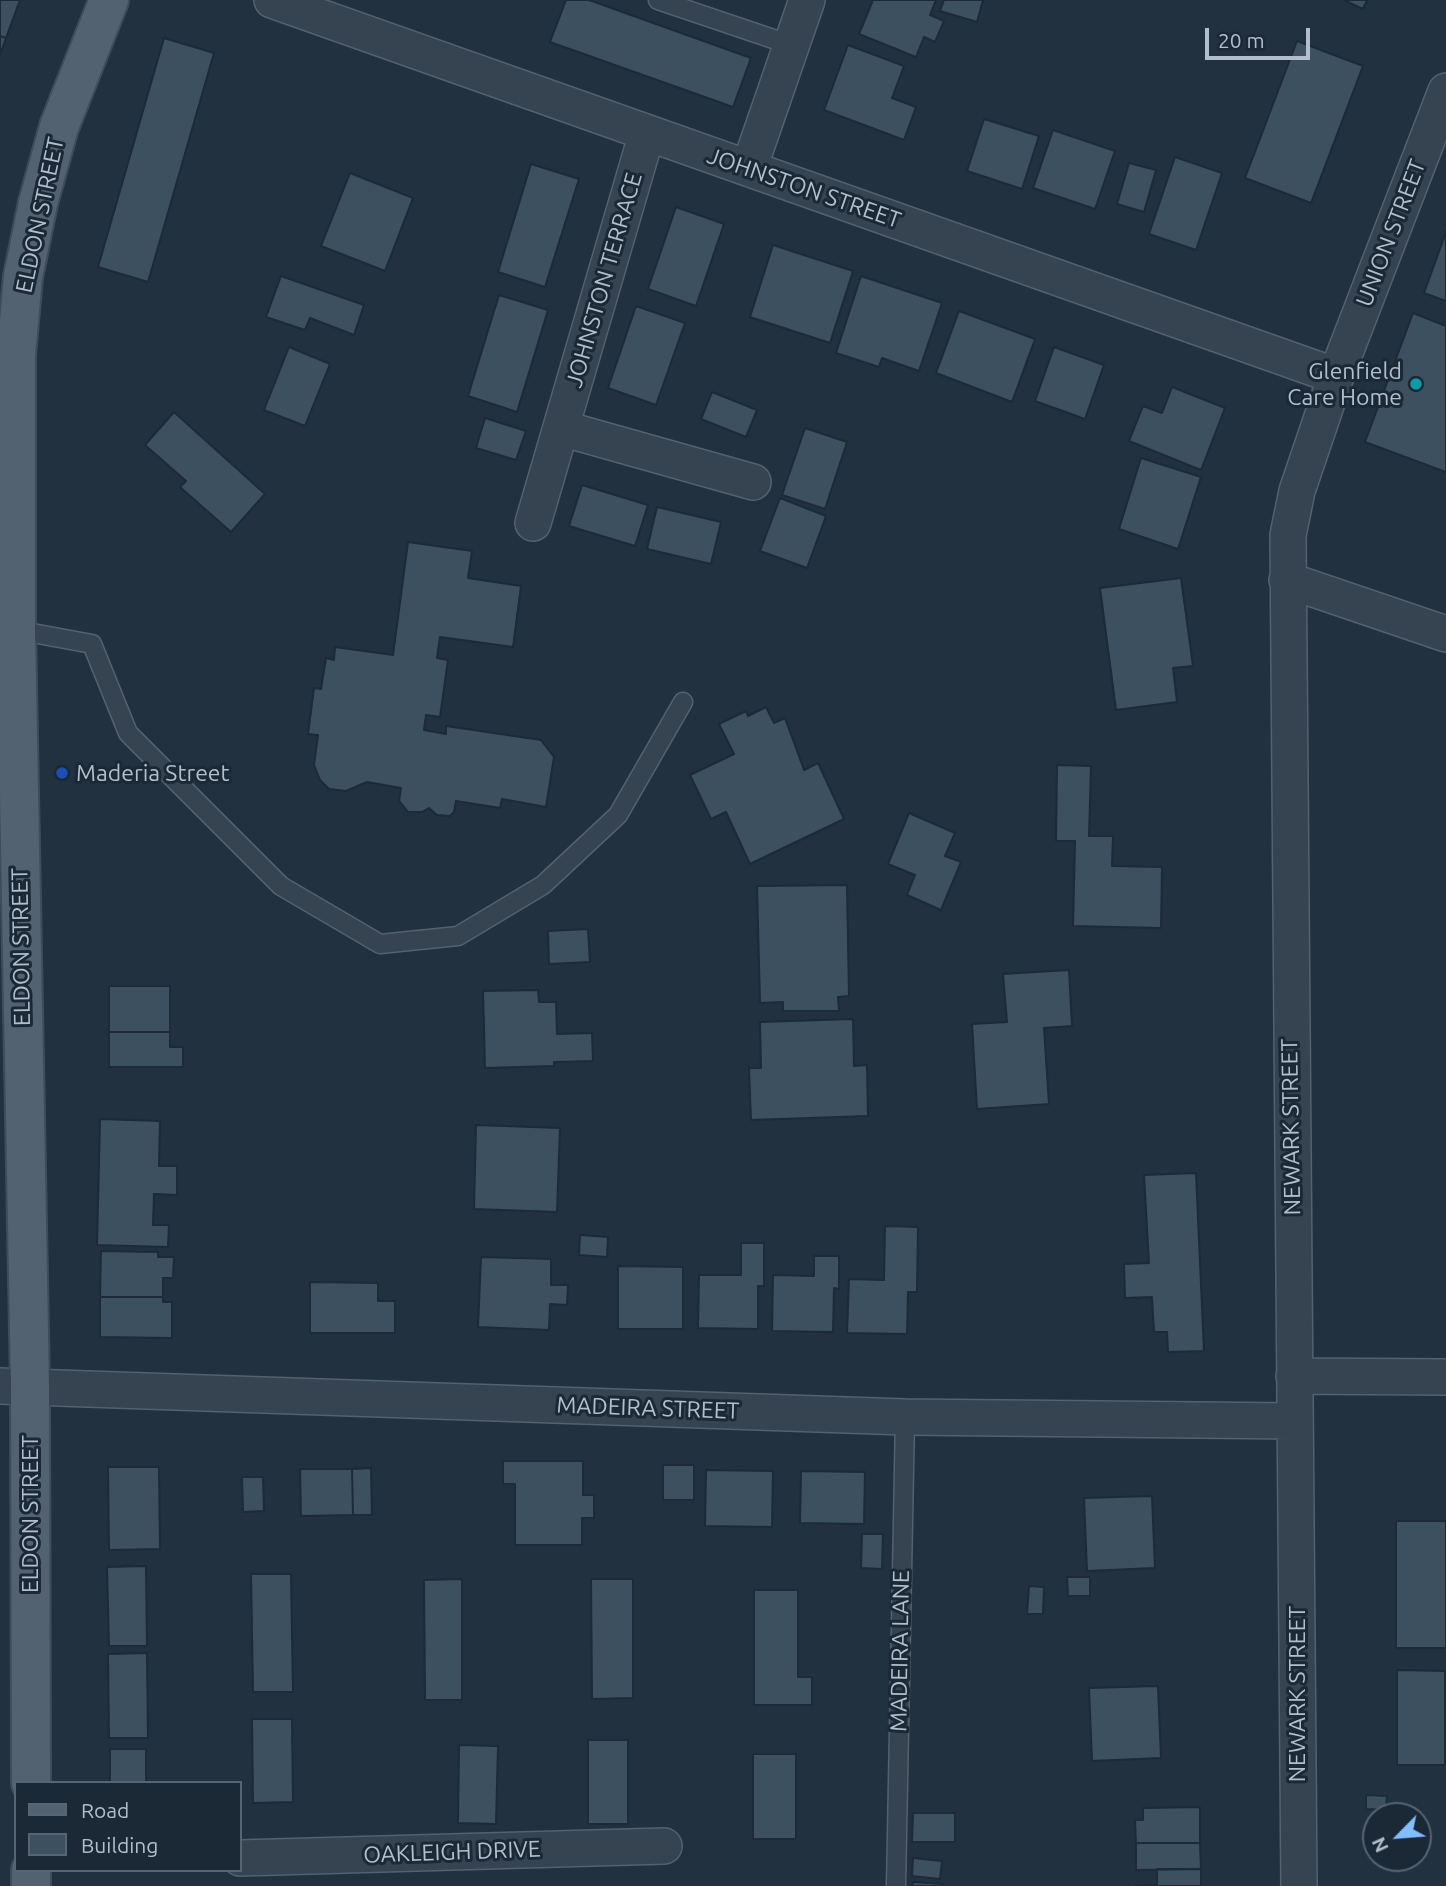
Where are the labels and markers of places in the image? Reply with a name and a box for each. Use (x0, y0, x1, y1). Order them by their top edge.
place label: Glenfield Care Home (1287, 357, 1402, 411)
marker: Glenfield Care Home (1408, 376, 1424, 392)
place label: Maderia Street (76, 759, 230, 787)
marker: Maderia Street (54, 765, 70, 781)

